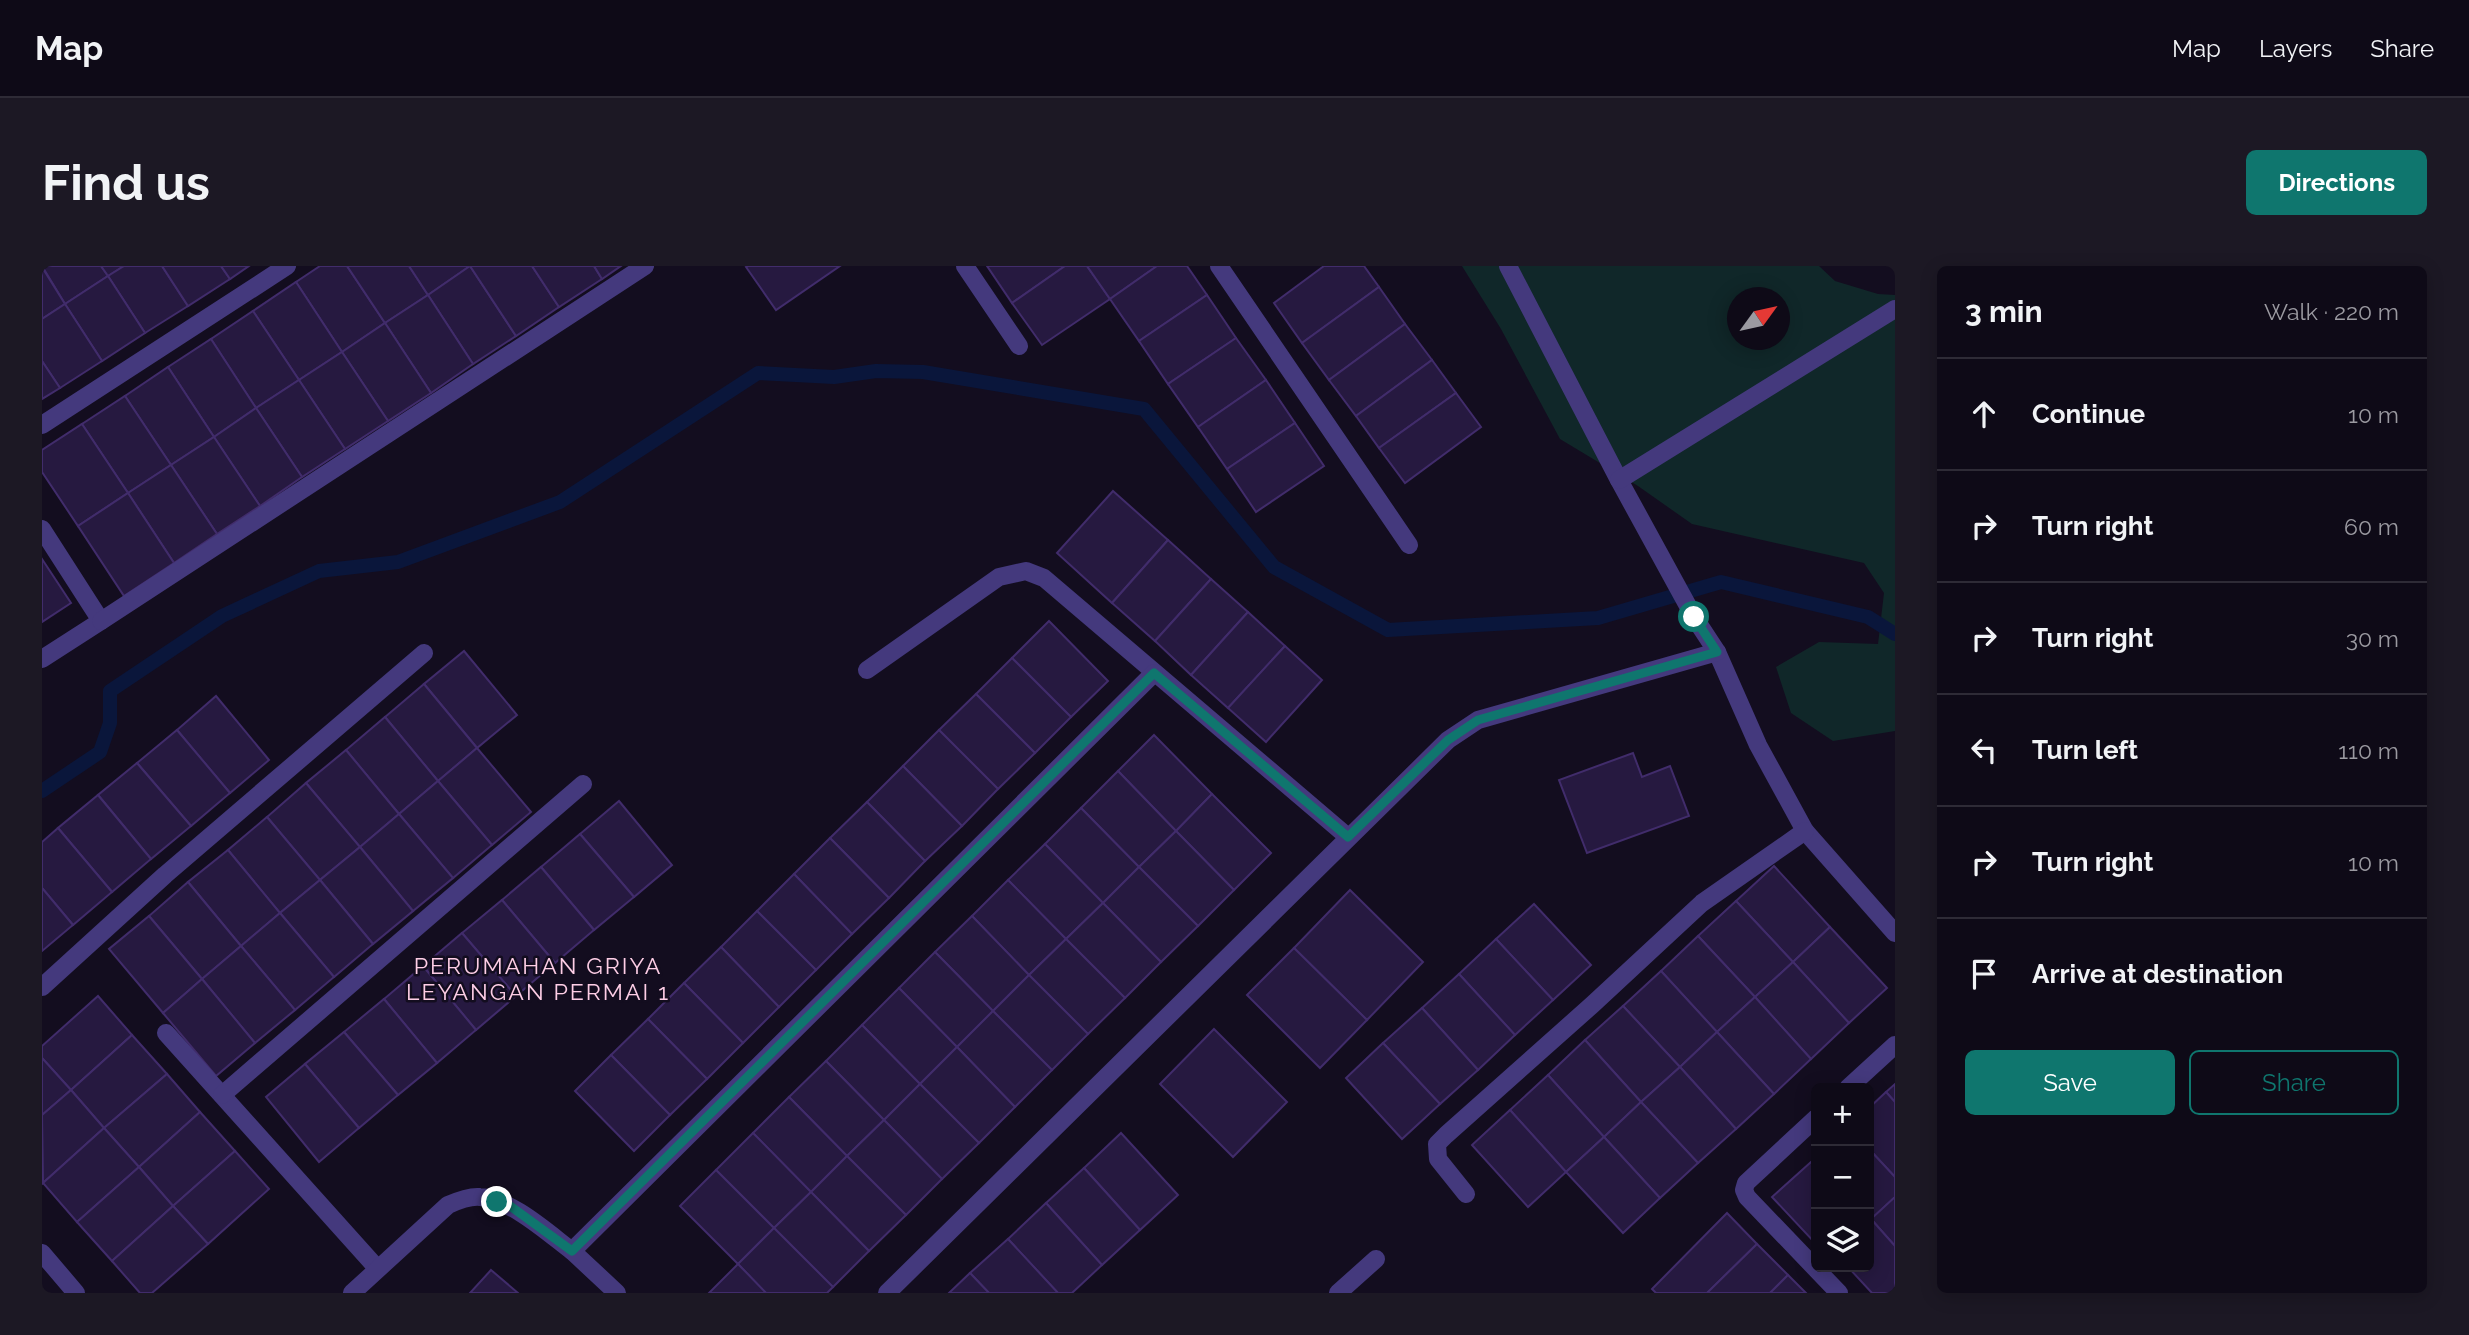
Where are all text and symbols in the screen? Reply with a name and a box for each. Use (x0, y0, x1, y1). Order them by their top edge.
text: Map (35, 29, 103, 68)
text: Map (2172, 34, 2221, 63)
text: Layers (2259, 34, 2332, 63)
text: Share (2370, 34, 2434, 63)
button: Directions (2246, 150, 2427, 215)
text: Find us (42, 154, 210, 211)
north arrow (1727, 287, 1790, 350)
text: 3 min (1965, 294, 2043, 329)
text: Walk · 220 m (2264, 298, 2399, 325)
icon: ahead (1965, 395, 2003, 433)
text: Continue (2032, 399, 2145, 429)
text: 10 m (2348, 401, 2399, 428)
icon: right (1965, 507, 2003, 545)
text: Turn right (2032, 511, 2153, 541)
text: 60 m (2344, 513, 2399, 540)
route start (1678, 601, 1709, 632)
icon: right (1965, 619, 2003, 657)
text: Turn right (2032, 623, 2153, 653)
text: 30 m (2346, 625, 2399, 652)
icon: left (1965, 731, 2003, 769)
text: Turn left (2032, 735, 2138, 765)
text: 110 m (2338, 737, 2399, 764)
icon: right (1965, 843, 2003, 881)
text: Turn right (2032, 847, 2153, 877)
text: 10 m (2348, 849, 2399, 876)
district label: PERUMAHAN GRIYA LEYANGAN PERMAI 1 (406, 952, 670, 1005)
icon: arrive (1965, 955, 2003, 993)
text: Arrive at destination (2032, 959, 2283, 989)
button: Save (1965, 1050, 2175, 1115)
button: Share (2189, 1050, 2399, 1115)
map controls (1811, 1083, 1874, 1272)
button: + (1811, 1083, 1874, 1146)
button: − (1811, 1146, 1874, 1209)
route end (481, 1186, 512, 1217)
button: layers (1811, 1209, 1874, 1272)

